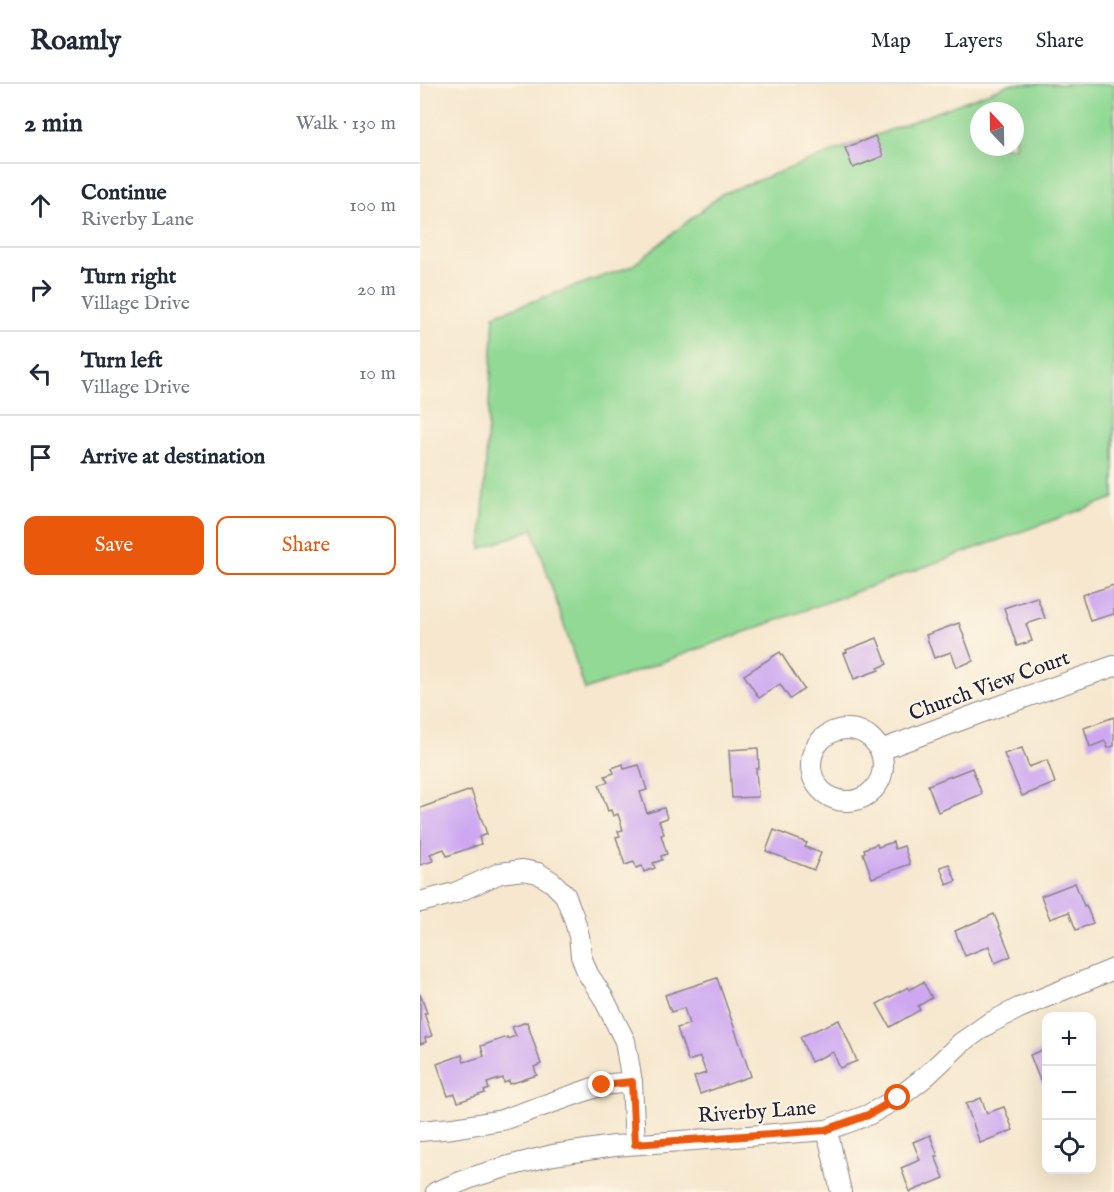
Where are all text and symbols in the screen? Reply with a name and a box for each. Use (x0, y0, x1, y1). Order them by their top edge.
text: Roamly (30, 24, 121, 59)
text: Map (871, 28, 911, 55)
text: Layers (944, 28, 1003, 55)
text: Share (1036, 28, 1084, 55)
north arrow (970, 102, 1024, 156)
text: 2 min (24, 107, 83, 140)
text: Walk · 130 m (296, 111, 396, 136)
text: Continue (81, 179, 167, 207)
icon: ahead (24, 189, 57, 222)
text: 100 m (349, 193, 396, 218)
text: Riverby Lane (81, 207, 194, 232)
text: Turn right (81, 263, 176, 291)
icon: right (24, 273, 57, 306)
text: 20 m (357, 277, 396, 302)
text: Village Drive (81, 291, 190, 316)
text: Turn left (81, 347, 163, 375)
icon: left (24, 357, 57, 390)
text: 10 m (359, 361, 396, 386)
text: Village Drive (81, 375, 190, 400)
icon: arrive (24, 441, 57, 474)
text: Arrive at destination (81, 443, 265, 471)
button: Save (24, 516, 204, 575)
button: Share (216, 516, 396, 575)
street label: Church View Court (906, 645, 1073, 728)
map controls (1042, 1012, 1096, 1174)
button: + (1042, 1012, 1096, 1066)
button: − (1042, 1066, 1096, 1120)
route end (588, 1071, 614, 1097)
route start (884, 1084, 910, 1110)
street label: Riverby Lane (697, 1095, 818, 1130)
button: locate (1042, 1120, 1096, 1174)

